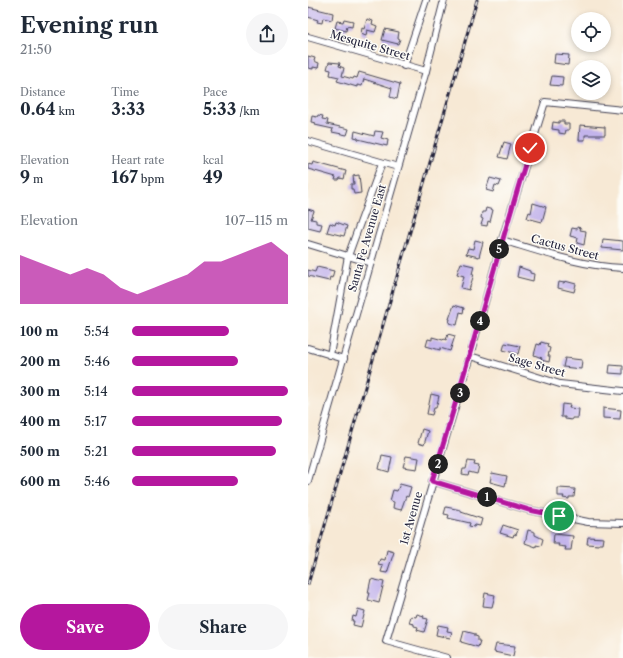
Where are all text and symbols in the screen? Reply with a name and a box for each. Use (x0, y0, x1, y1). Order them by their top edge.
text: Evening run (20, 12, 159, 39)
map controls (571, 12, 611, 100)
button: locate (571, 12, 611, 52)
button: share (246, 13, 288, 55)
street label: Mesquite Street (328, 27, 412, 63)
text: 21:50 (20, 41, 52, 57)
button: layers (571, 60, 611, 100)
text: Distance (20, 85, 66, 99)
text: Time (111, 85, 139, 99)
text: Pace (203, 85, 228, 99)
text: 0.64 (20, 99, 56, 119)
text: 3:33 (111, 99, 145, 119)
text: 5:33 (203, 99, 236, 119)
text: km (56, 104, 75, 118)
text: /km (236, 104, 260, 118)
pin (513, 131, 547, 165)
icon: check (519, 137, 541, 159)
text: Elevation (20, 153, 69, 167)
text: Heart rate (111, 153, 164, 167)
text: kcal (203, 153, 223, 167)
text: 9 (20, 167, 30, 187)
text: 167 (111, 167, 138, 187)
text: 49 (203, 167, 223, 187)
text: m (30, 172, 43, 186)
text: bpm (138, 172, 164, 186)
street label: Santa Fe Avenue East (345, 183, 389, 293)
text: Elevation (20, 212, 78, 228)
text: 107–115 m (225, 212, 288, 228)
street label: Cactus Street (530, 231, 601, 263)
pin: 5 (489, 239, 509, 259)
text: 5 (496, 242, 502, 256)
pin: 4 (470, 311, 490, 331)
text: 4 (477, 314, 483, 328)
text: 100 m (20, 323, 59, 339)
text: 5:54 (84, 323, 109, 339)
street label: Sage Street (507, 350, 567, 380)
text: 200 m (20, 353, 60, 369)
text: 5:46 (84, 353, 110, 369)
text: 300 m (20, 383, 60, 399)
text: 5:14 (84, 383, 108, 399)
pin: 3 (450, 383, 470, 403)
text: 3 (457, 386, 463, 400)
text: 400 m (20, 413, 60, 429)
text: 5:17 (84, 413, 107, 429)
text: 500 m (20, 443, 60, 459)
text: 5:21 (84, 443, 108, 459)
pin: 2 (428, 454, 448, 474)
text: 2 (435, 457, 441, 471)
text: 600 m (20, 473, 61, 489)
text: 5:46 (84, 473, 110, 489)
pin: 1 (477, 487, 497, 507)
street label: 1st Avenue (397, 490, 425, 546)
text: 1 (485, 490, 489, 504)
pin (542, 499, 576, 533)
icon: arrive (548, 505, 570, 527)
button: Save (20, 604, 150, 650)
button: Share (158, 604, 288, 650)

